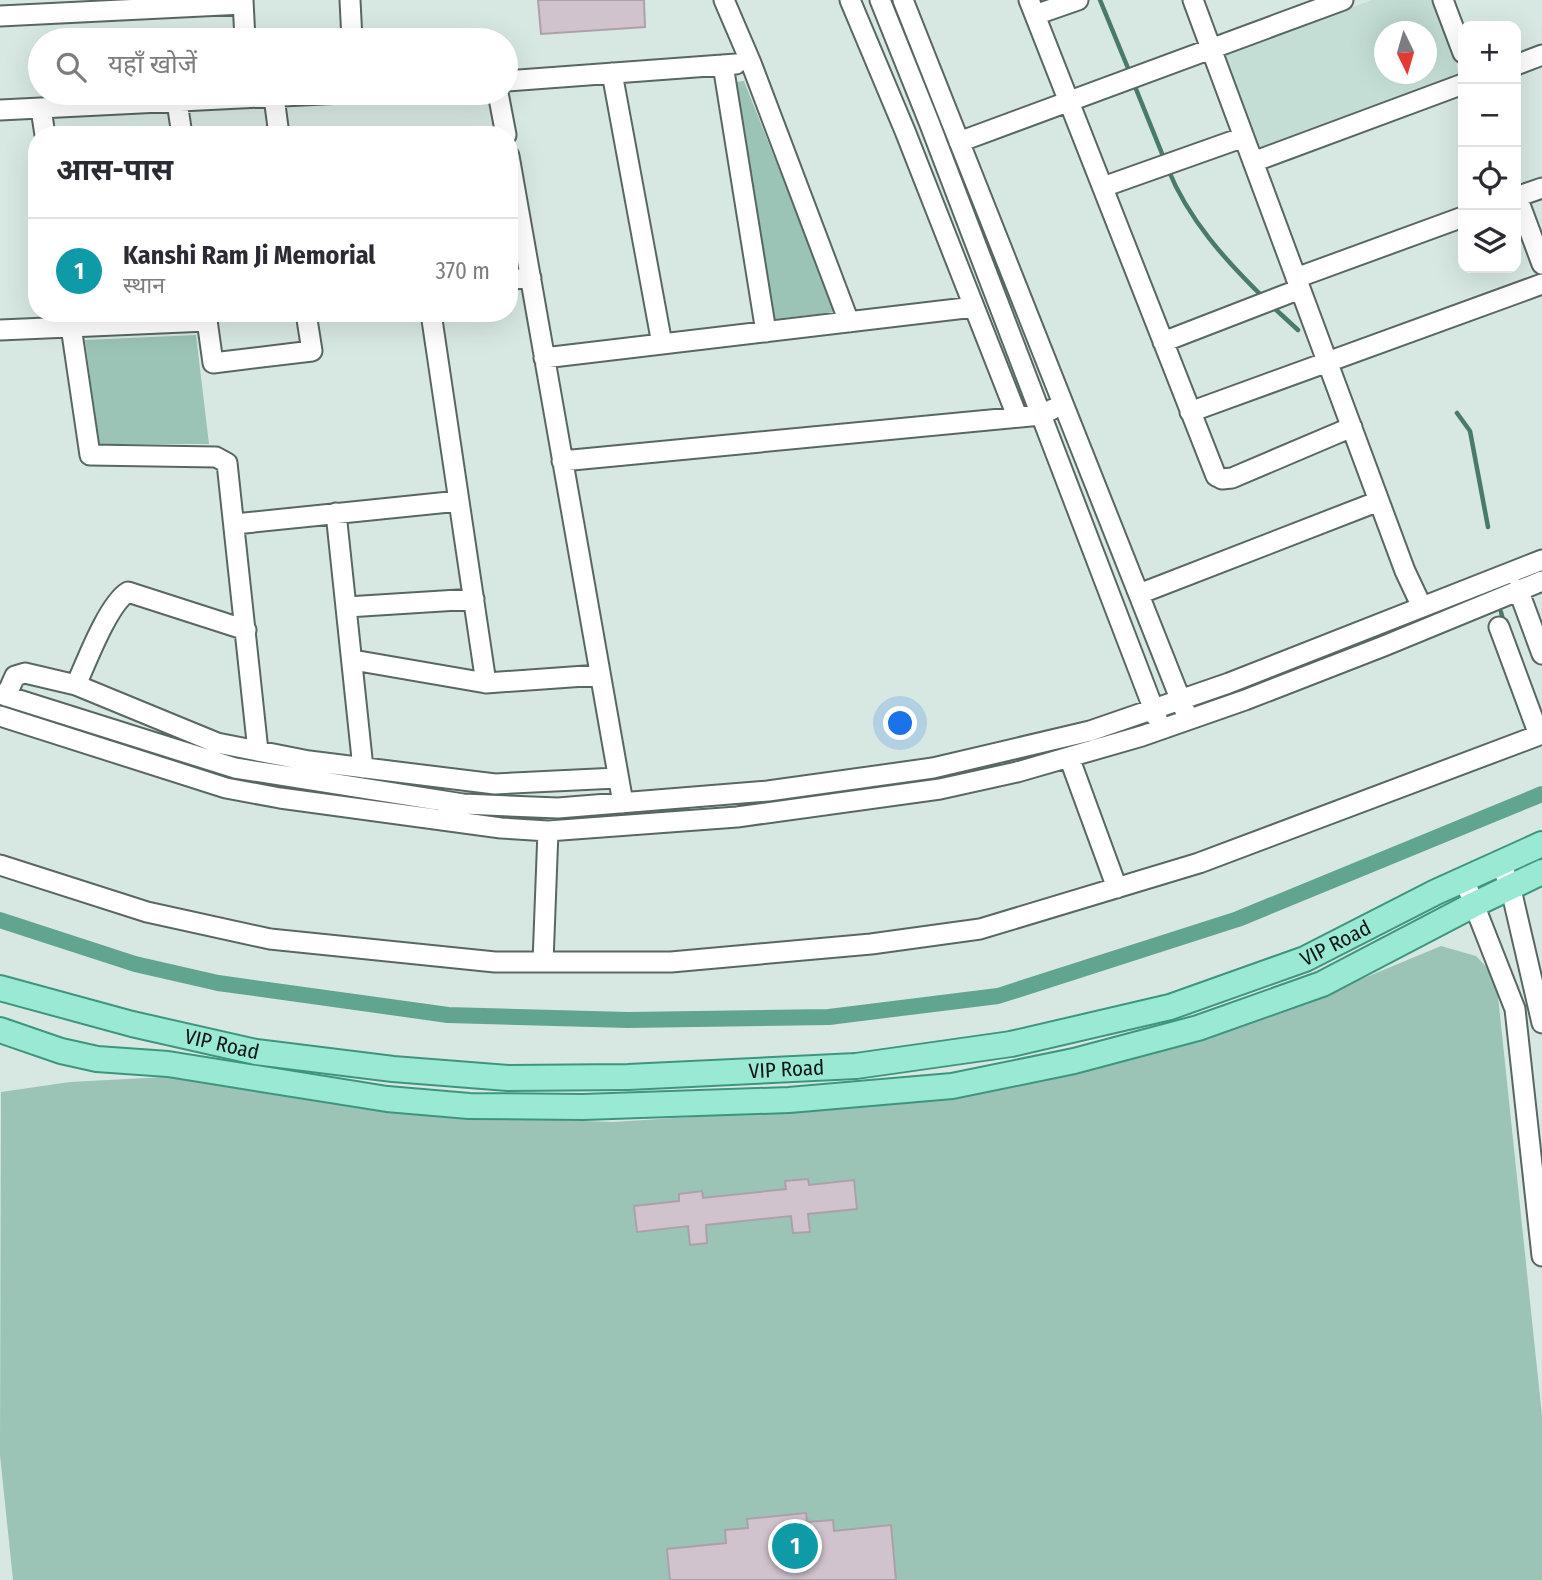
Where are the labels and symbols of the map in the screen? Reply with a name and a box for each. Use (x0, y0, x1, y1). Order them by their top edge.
north arrow (1374, 21, 1437, 84)
your location (883, 706, 917, 740)
street label: VIP Road (1296, 915, 1375, 972)
street label: VIP Road (182, 1023, 262, 1065)
street label: VIP Road (748, 1055, 825, 1084)
pin: 1 (772, 1520, 818, 1572)

